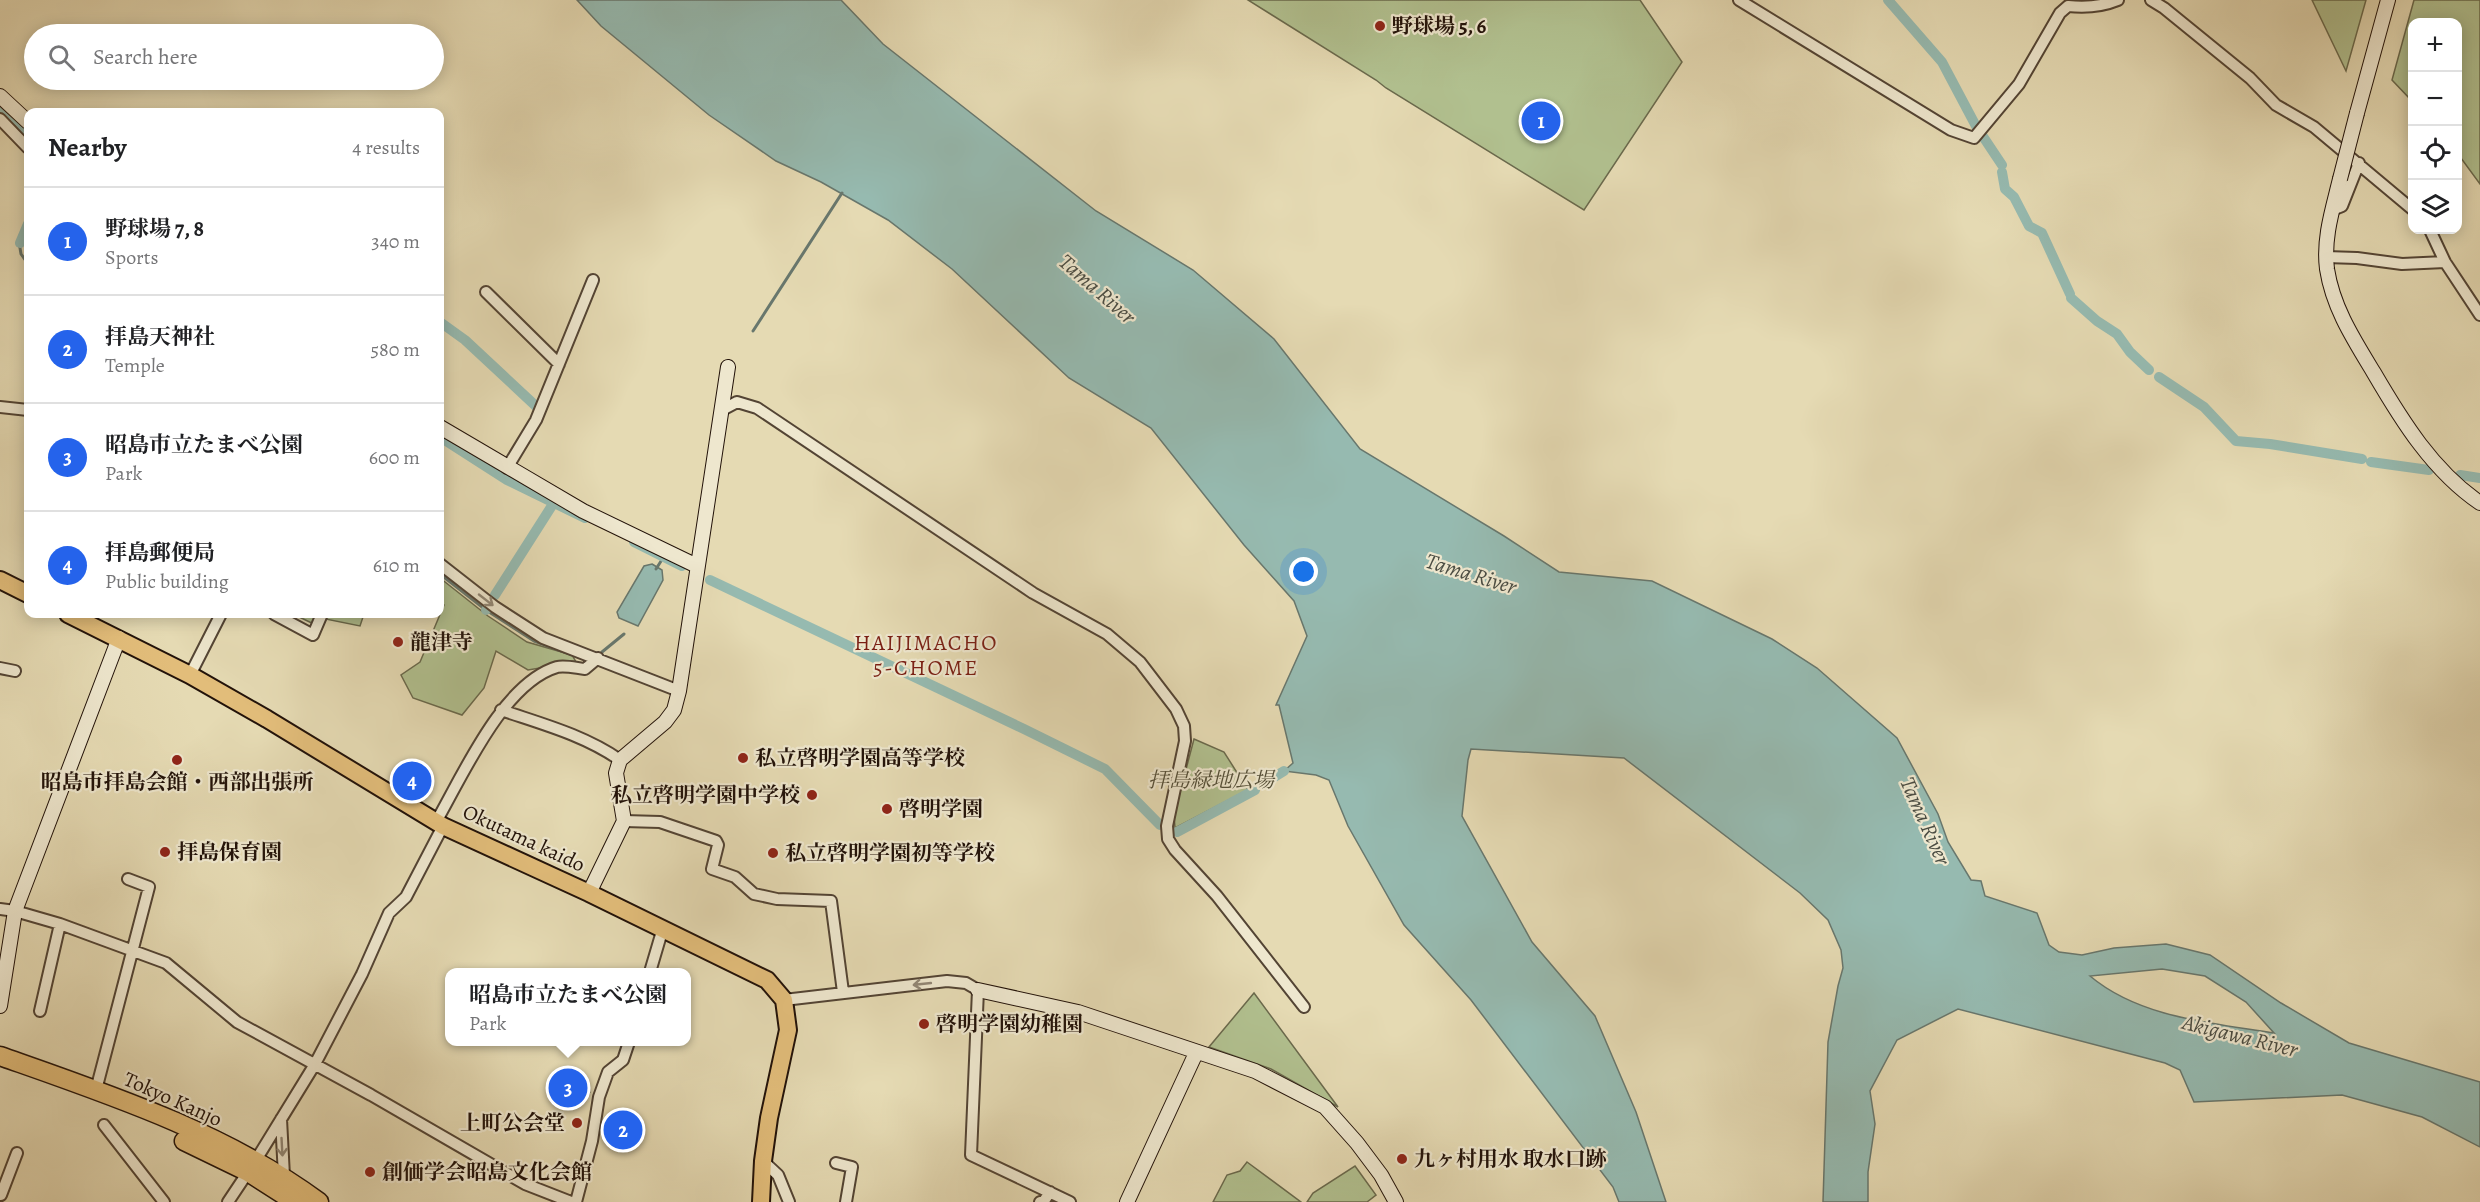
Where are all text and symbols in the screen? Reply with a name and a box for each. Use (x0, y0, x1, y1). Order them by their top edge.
place label: 野球場 5, 6 (1392, 12, 1487, 40)
map controls (2408, 18, 2462, 234)
button: + (2408, 18, 2462, 72)
marker: 野球場 5, 6 (1373, 19, 1387, 33)
search box (24, 24, 444, 90)
icon: search (45, 41, 78, 74)
text: Search here (93, 42, 198, 72)
button: − (2408, 72, 2462, 126)
pin: 1 (1522, 98, 1560, 144)
button: locate (2408, 126, 2462, 180)
text: Nearby (48, 130, 127, 165)
text: 4 results (352, 134, 420, 161)
button: layers (2408, 180, 2462, 234)
text: 野球場 7, 8 (105, 214, 204, 244)
text: 1 (64, 228, 71, 255)
text: 340 m (371, 228, 420, 255)
text: Sports (105, 244, 158, 271)
water label: Tama River (1052, 247, 1143, 332)
text: 拝島天神社 (105, 322, 215, 352)
text: 2 (63, 336, 72, 363)
text: 580 m (370, 336, 420, 363)
text: Temple (105, 352, 165, 379)
text: 昭島市立たまべ公園 (105, 430, 303, 460)
text: 3 (63, 444, 72, 471)
text: 600 m (369, 444, 420, 471)
text: Park (105, 460, 143, 487)
text: 拝島郵便局 (105, 538, 215, 568)
water label: Tama River (1422, 546, 1521, 602)
text: 4 (63, 552, 72, 579)
text: 610 m (373, 552, 420, 579)
your location (1289, 557, 1318, 586)
text: Public building (105, 568, 229, 595)
one-way arrow (478, 593, 494, 606)
place label: 龍津寺 (410, 628, 473, 656)
district label: HAIJIMACHO 5-CHOME (854, 628, 998, 683)
marker: 龍津寺 (391, 635, 405, 649)
place label: 私立啓明学園高等学校 (755, 744, 965, 772)
marker: 私立啓明学園高等学校 (736, 751, 750, 765)
marker: 昭島市拝島会館・西部出張所 (170, 753, 184, 767)
pin: 4 (392, 758, 432, 804)
park label: 拝島緑地広場 (1148, 766, 1276, 794)
place label: 昭島市拝島会館・西部出張所 (41, 768, 314, 796)
water label: Tama River (1892, 772, 1958, 871)
place label: 私立啓明学園中学校 (611, 781, 800, 809)
marker: 私立啓明学園中学校 (805, 788, 819, 802)
place label: 啓明学園 (899, 795, 983, 823)
street label: Okutama kaido (458, 797, 590, 879)
marker: 啓明学園 (880, 802, 894, 816)
place label: 拝島保育園 (177, 838, 282, 866)
place label: 私立啓明学園初等学校 (785, 839, 995, 867)
marker: 拝島保育園 (158, 845, 172, 859)
marker: 私立啓明学園初等学校 (766, 846, 780, 860)
popup (445, 968, 691, 1046)
one-way arrow (913, 978, 932, 989)
text: 昭島市立たまべ公園 (469, 980, 667, 1010)
water label: Akigawa River (2178, 1007, 2302, 1065)
text: Park (469, 1010, 507, 1037)
place label: 啓明学園幼稚園 (936, 1010, 1083, 1038)
marker: 啓明学園幼稚園 (917, 1017, 931, 1031)
street label: Tokyo Kanjo (119, 1065, 227, 1133)
pin: 3 (548, 1066, 588, 1110)
pin: 2 (604, 1108, 642, 1152)
place label: 上町公会堂 (460, 1109, 565, 1137)
marker: 上町公会堂 (570, 1116, 584, 1130)
one-way arrow (277, 1137, 288, 1157)
place label: 九ヶ村用水 取水口跡 (1414, 1145, 1607, 1173)
marker: 九ヶ村用水 取水口跡 (1395, 1152, 1409, 1166)
place label: 創価学会昭島文化会館 (382, 1158, 592, 1186)
marker: 創価学会昭島文化会館 (363, 1165, 377, 1179)

